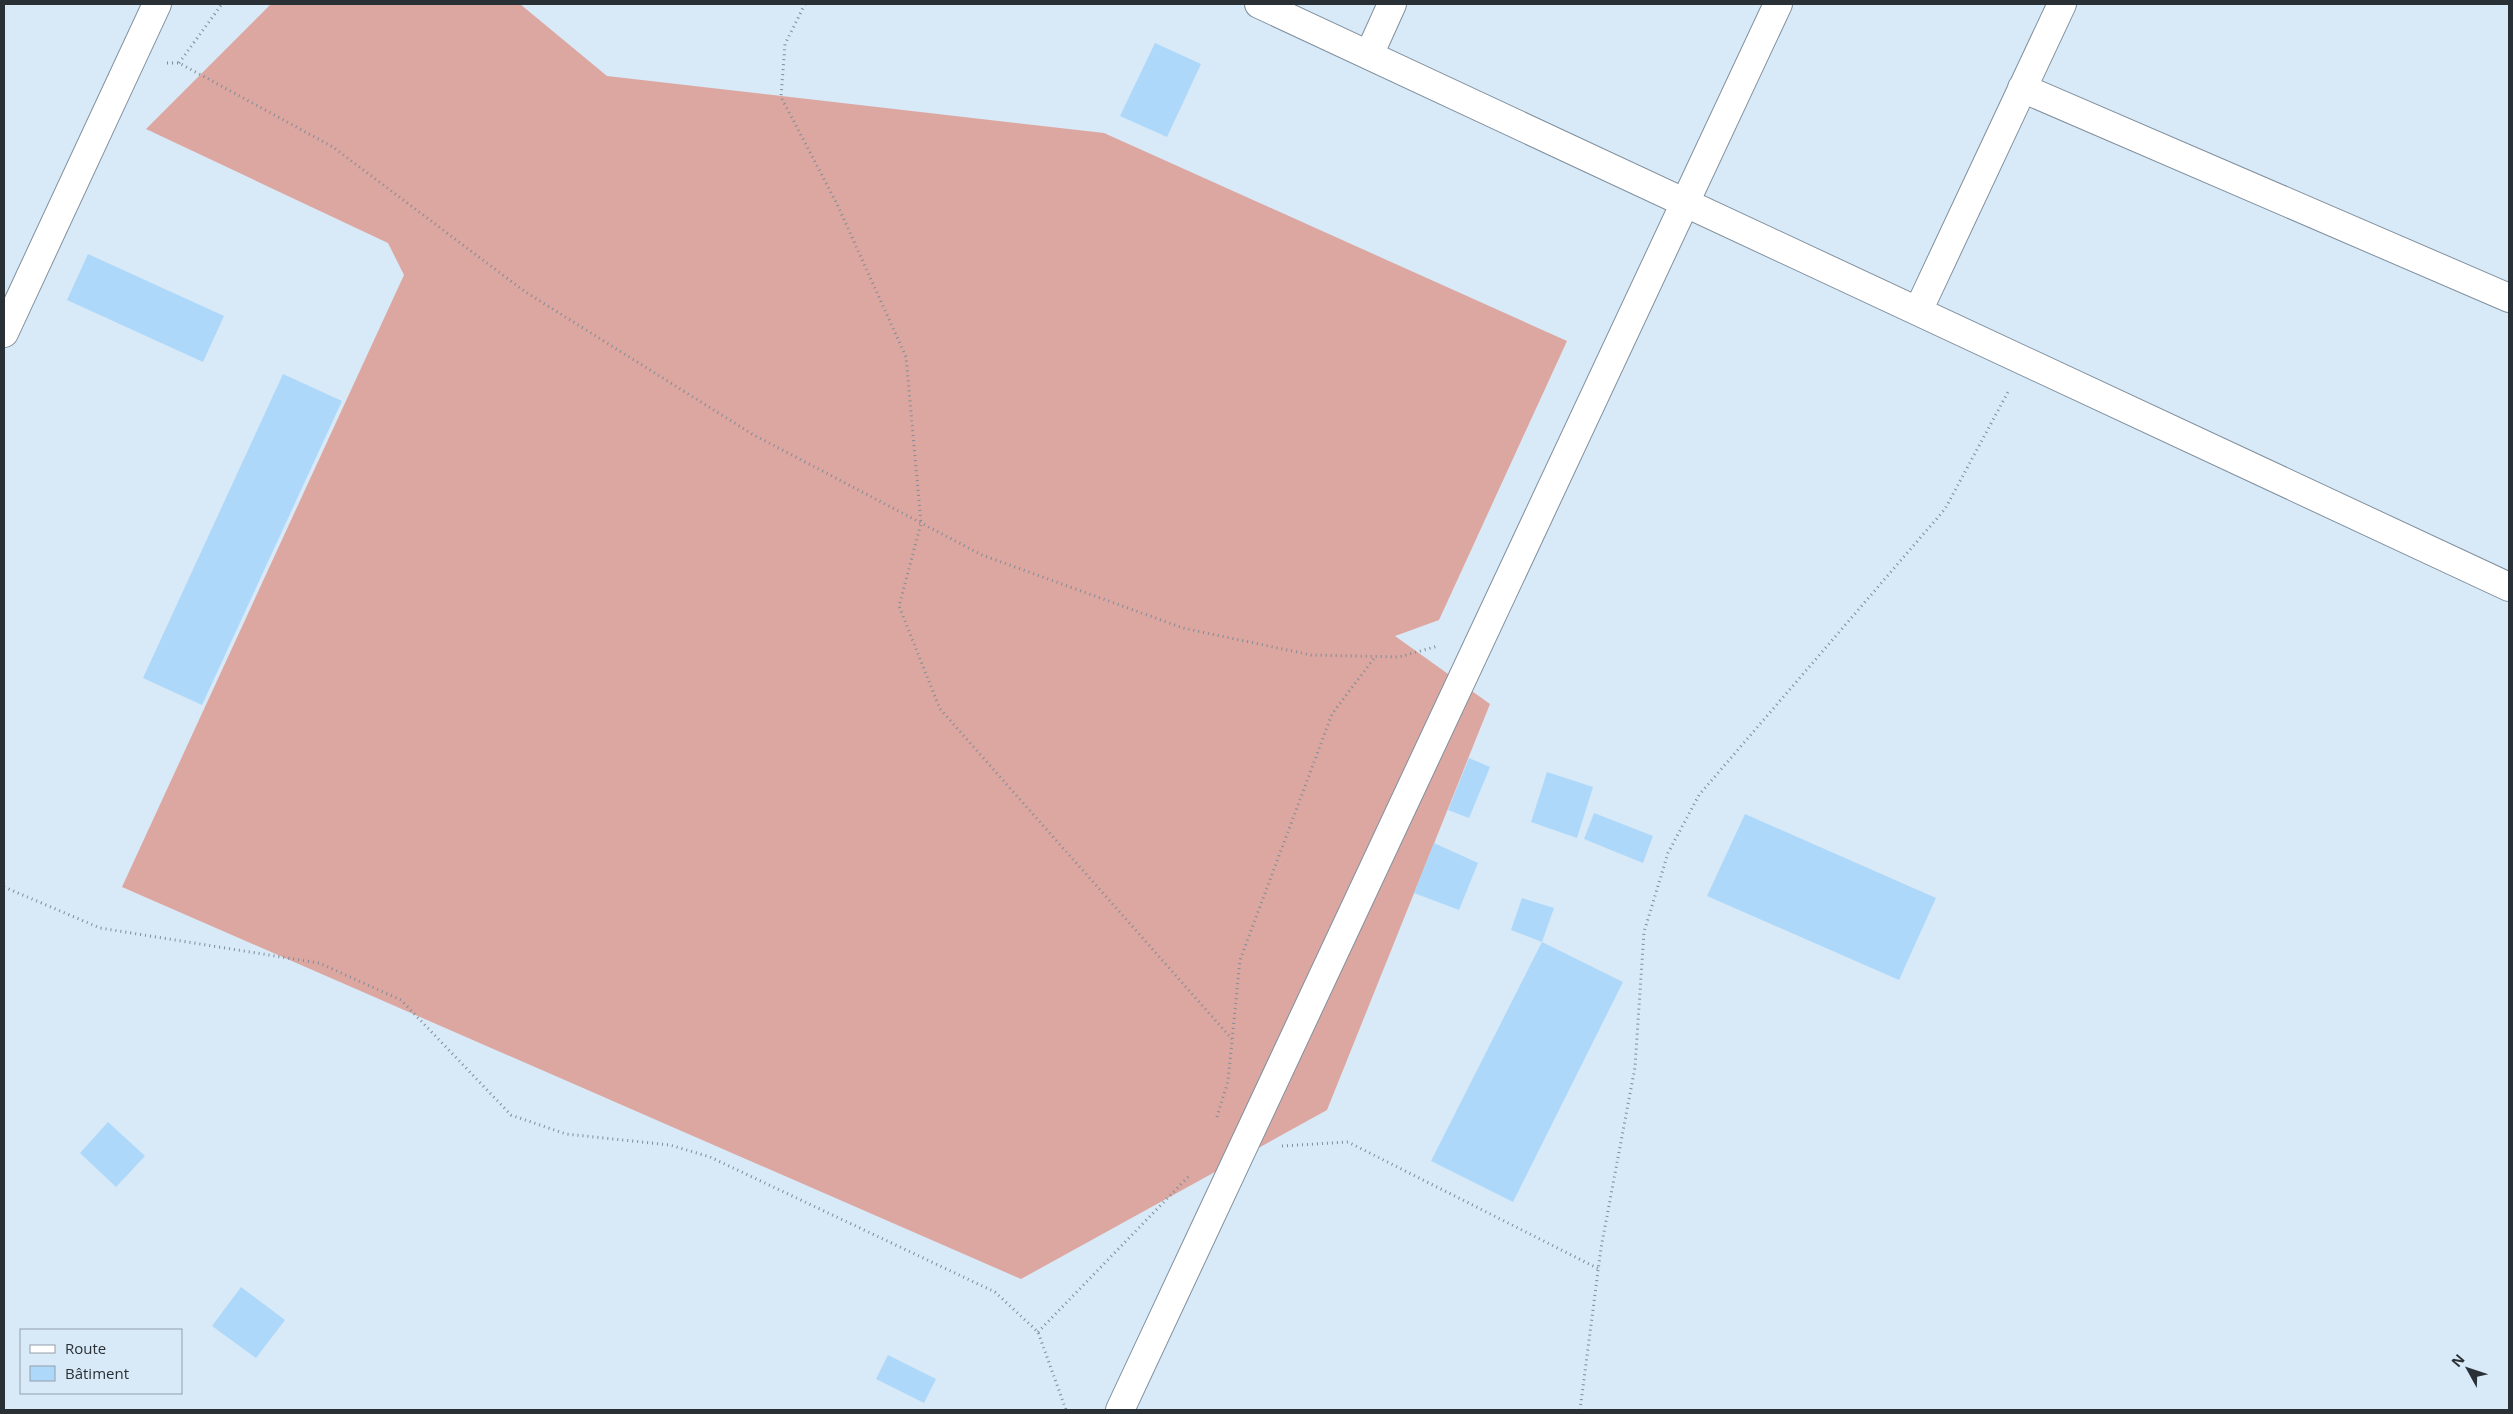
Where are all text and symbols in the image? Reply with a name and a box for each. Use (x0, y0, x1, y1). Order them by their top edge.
legend (20, 1329, 182, 1394)
text: Route (65, 1338, 106, 1358)
north arrow (2443, 1344, 2493, 1394)
text: N (2447, 1350, 2469, 1371)
text: Bâtiment (65, 1363, 129, 1383)

